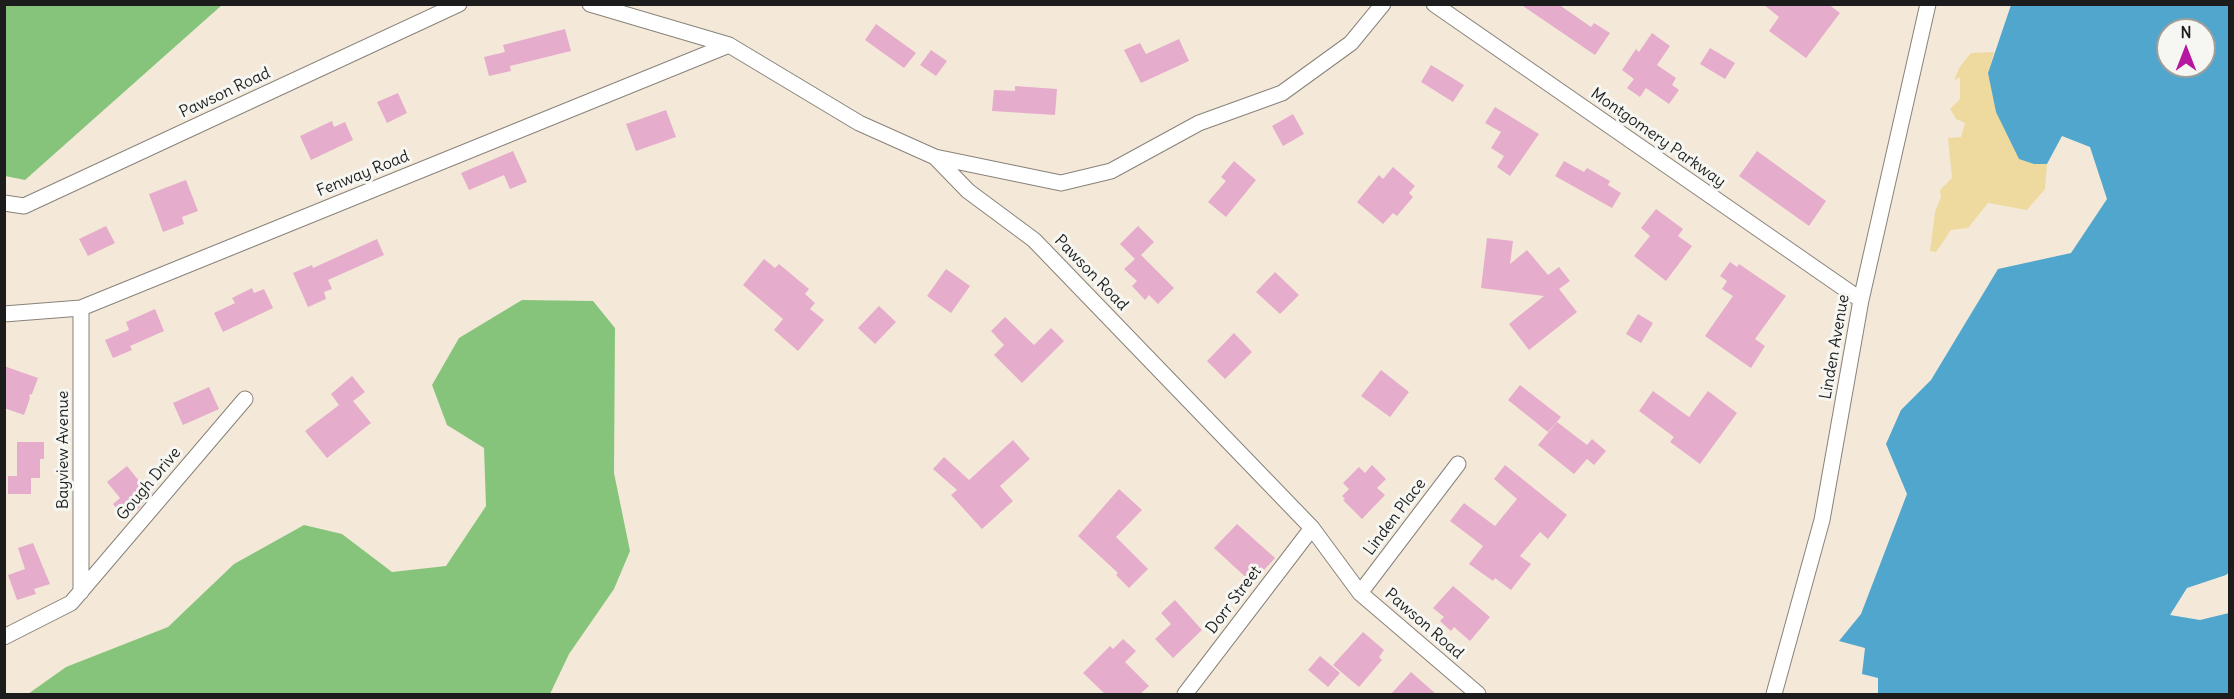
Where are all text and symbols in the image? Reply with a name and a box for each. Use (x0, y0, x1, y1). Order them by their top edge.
north arrow (2156, 18, 2216, 78)
text: N (2180, 22, 2192, 42)
street label: Pawson Road (177, 64, 273, 122)
street label: Montgomery Parkway (1587, 84, 1729, 192)
street label: Fenway Road (314, 147, 412, 201)
street label: Pawson Road (1050, 231, 1132, 315)
street label: Linden Avenue (1816, 293, 1854, 401)
street label: Bayview Avenue (53, 391, 73, 509)
street label: Gough Drive (113, 443, 185, 525)
street label: Linden Place (1360, 475, 1430, 559)
street label: Dorr Street (1202, 562, 1266, 638)
street label: Pawson Road (1381, 585, 1467, 663)

